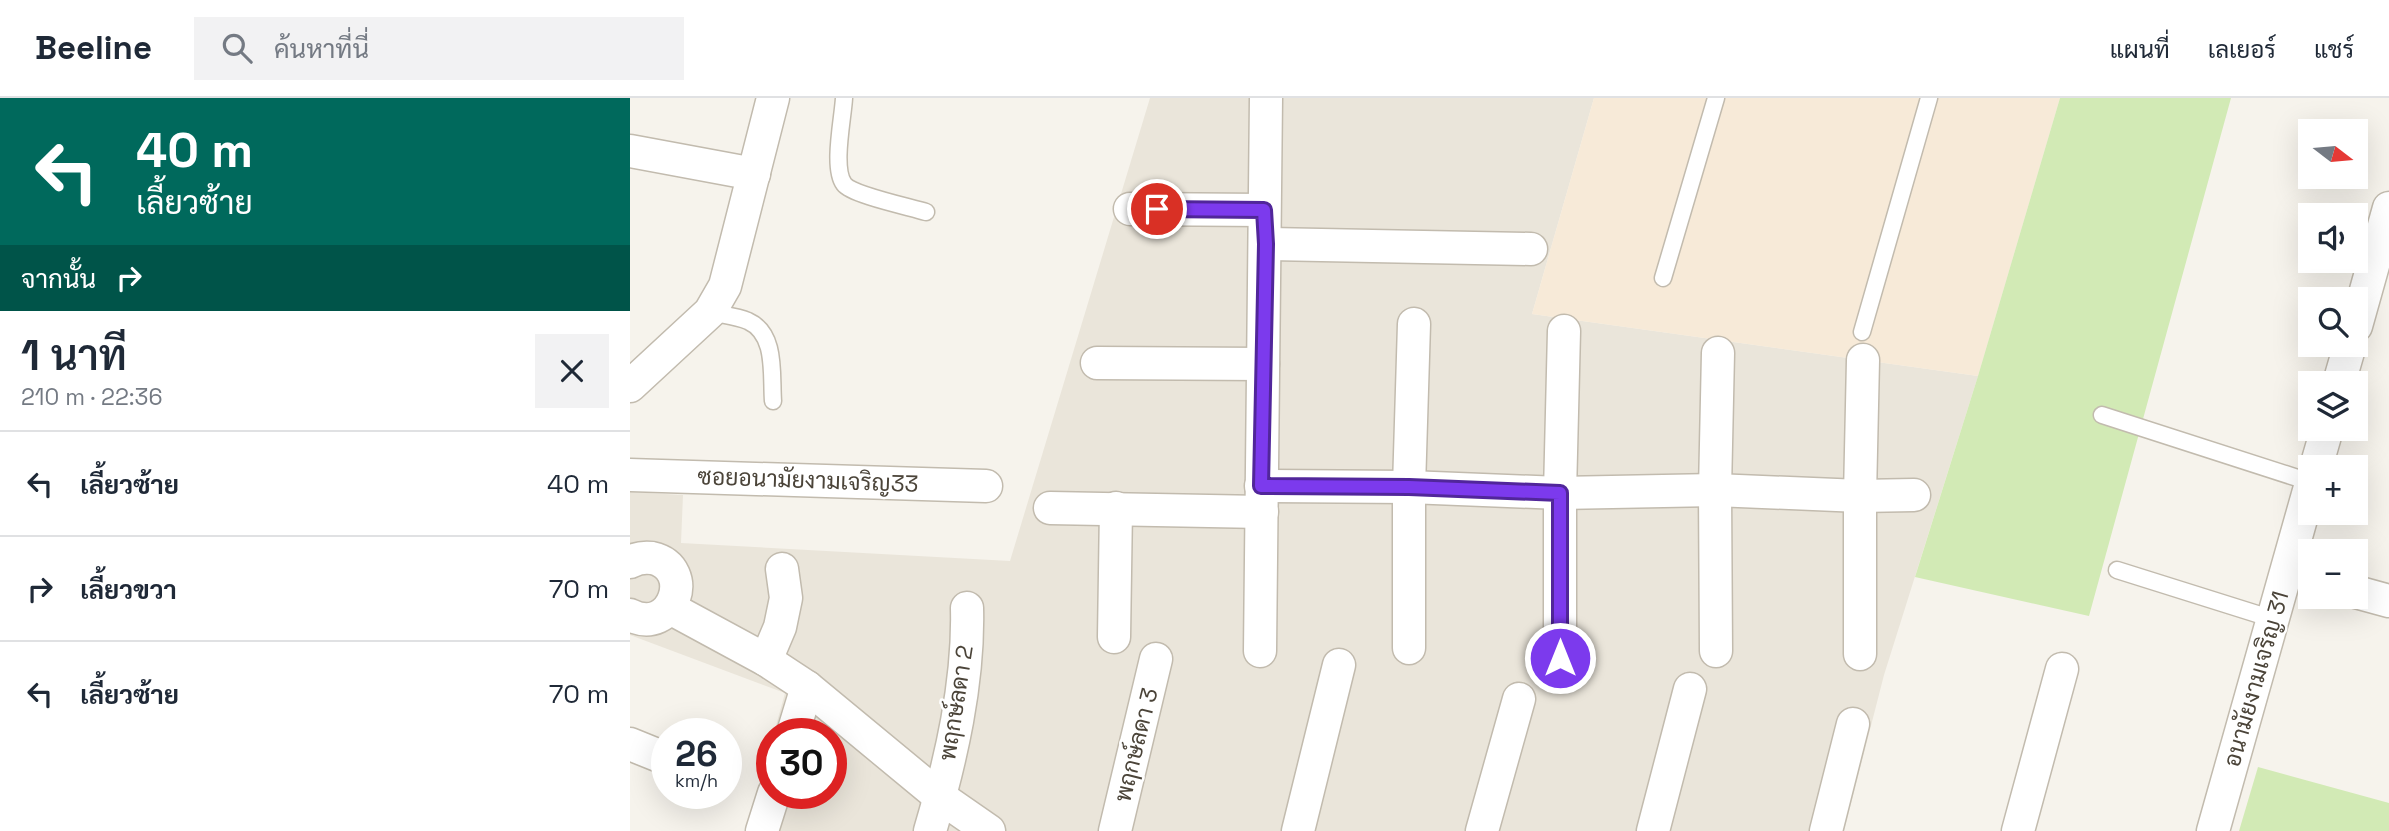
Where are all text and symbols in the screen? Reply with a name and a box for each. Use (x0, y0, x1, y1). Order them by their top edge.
search box (194, 17, 684, 80)
text: Beeline (35, 27, 152, 69)
icon: search (218, 29, 256, 67)
text: ค้นหาที่นี่ (274, 32, 369, 66)
text: แผนที่ (2110, 34, 2170, 65)
text: เลเยอร์ (2208, 34, 2276, 65)
text: แชร์ (2314, 34, 2354, 65)
text: 40 m (136, 119, 253, 181)
north arrow (2298, 119, 2368, 189)
map controls (2298, 119, 2368, 609)
icon: left (21, 126, 112, 217)
pin (1127, 179, 1187, 239)
text: เลี้ยวซ้าย (136, 183, 253, 223)
icon: arrive (1138, 190, 1176, 228)
button: sound (2298, 203, 2368, 273)
icon: right (110, 259, 148, 297)
text: จากนั้น (21, 262, 96, 296)
button: search (2298, 287, 2368, 357)
text: 1 นาที (21, 329, 127, 382)
button: close (535, 334, 609, 408)
button: layers (2298, 371, 2368, 441)
text: 210 m · 22:36 (21, 382, 163, 412)
button: + (2298, 455, 2368, 525)
street label: ซอยอนามัยงามเจริญ33 (697, 461, 919, 499)
icon: left (21, 465, 59, 503)
text: 40 m (547, 467, 609, 501)
text: เลี้ยวซ้าย (80, 468, 179, 502)
button: − (2298, 539, 2368, 609)
icon: right (21, 570, 59, 608)
text: 70 m (549, 572, 609, 606)
text: เลี้ยวขวา (80, 573, 177, 607)
street label: อนามัยงามเจริญ 31 (2217, 588, 2295, 770)
position arrow (1523, 621, 1597, 695)
street label: พฤกษ์ลดา 2 (931, 643, 980, 763)
icon: left (21, 675, 59, 713)
text: 70 m (549, 677, 609, 711)
text: เลี้ยวซ้าย (80, 678, 179, 712)
street label: พฤกษ์ลดา 3 (1106, 685, 1165, 805)
speed limit sign: 30 (756, 718, 847, 809)
text: 26 (675, 732, 718, 776)
text: km/h (675, 769, 718, 792)

